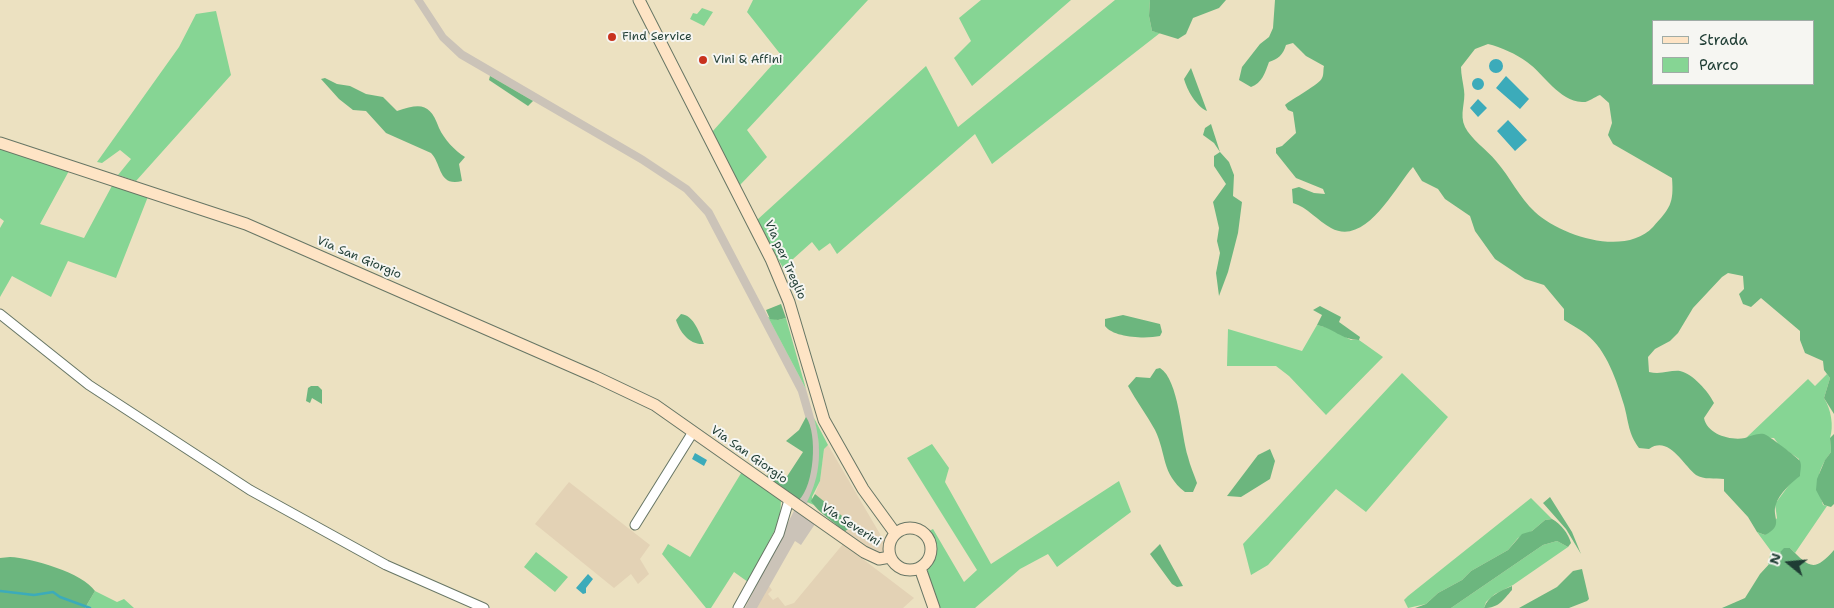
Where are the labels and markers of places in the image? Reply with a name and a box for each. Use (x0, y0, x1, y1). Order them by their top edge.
place label: Find Service (622, 30, 692, 44)
marker: Find Service (606, 31, 618, 43)
place label: Vini & Affini (713, 53, 782, 67)
marker: Vini & Affini (697, 54, 709, 66)

